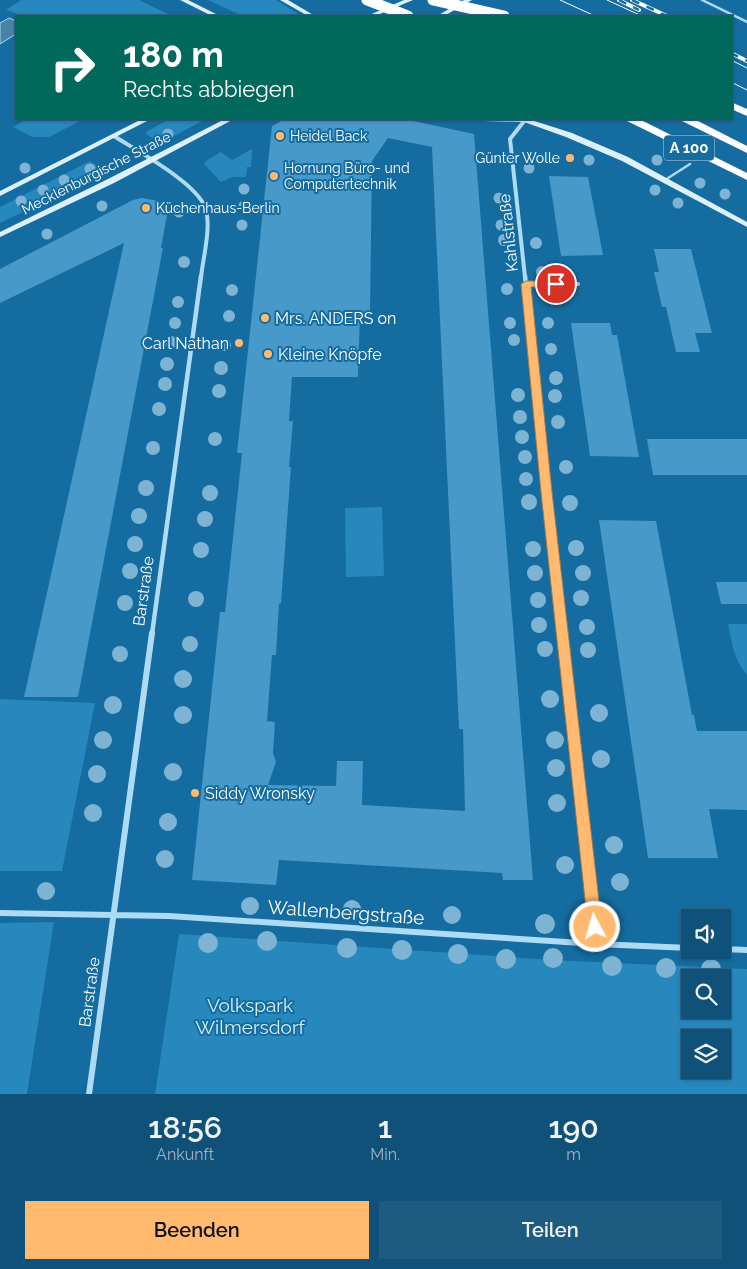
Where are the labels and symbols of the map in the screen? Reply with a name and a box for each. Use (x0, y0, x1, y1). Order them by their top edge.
street label: Mecklenburgische Straße (19, 128, 173, 218)
place label: Heidel Back (290, 128, 368, 144)
marker: Heidel Back (274, 130, 286, 142)
road number: A 100 (664, 136, 714, 160)
place label: Günter Wolle (475, 150, 560, 166)
marker: Günter Wolle (564, 152, 576, 164)
place label: Hornung Büro- und Computertechnik (284, 160, 410, 192)
marker: Hornung Büro- und Computertechnik (268, 170, 280, 182)
street label: Kahlstraße (495, 193, 522, 273)
place label: Küchenhaus-Berlin (156, 200, 280, 216)
marker: Küchenhaus-Berlin (140, 202, 152, 214)
pin (535, 263, 577, 305)
place label: Mrs. ANDERS on (275, 309, 396, 328)
marker: Mrs. ANDERS on (259, 312, 271, 324)
place label: Carl Nathan (142, 334, 229, 353)
marker: Carl Nathan (233, 337, 245, 349)
place label: Kleine Knöpfe (278, 345, 382, 364)
marker: Kleine Knöpfe (262, 348, 274, 360)
street label: Barstraße (129, 555, 158, 627)
place label: Siddy Wronsky (205, 784, 315, 803)
marker: Siddy Wronsky (189, 787, 201, 799)
street label: Wallenbergstraße (267, 896, 425, 928)
position arrow (568, 900, 620, 952)
street label: Barstraße (75, 956, 104, 1028)
park label: Volkspark Wilmersdorf (195, 994, 306, 1038)

